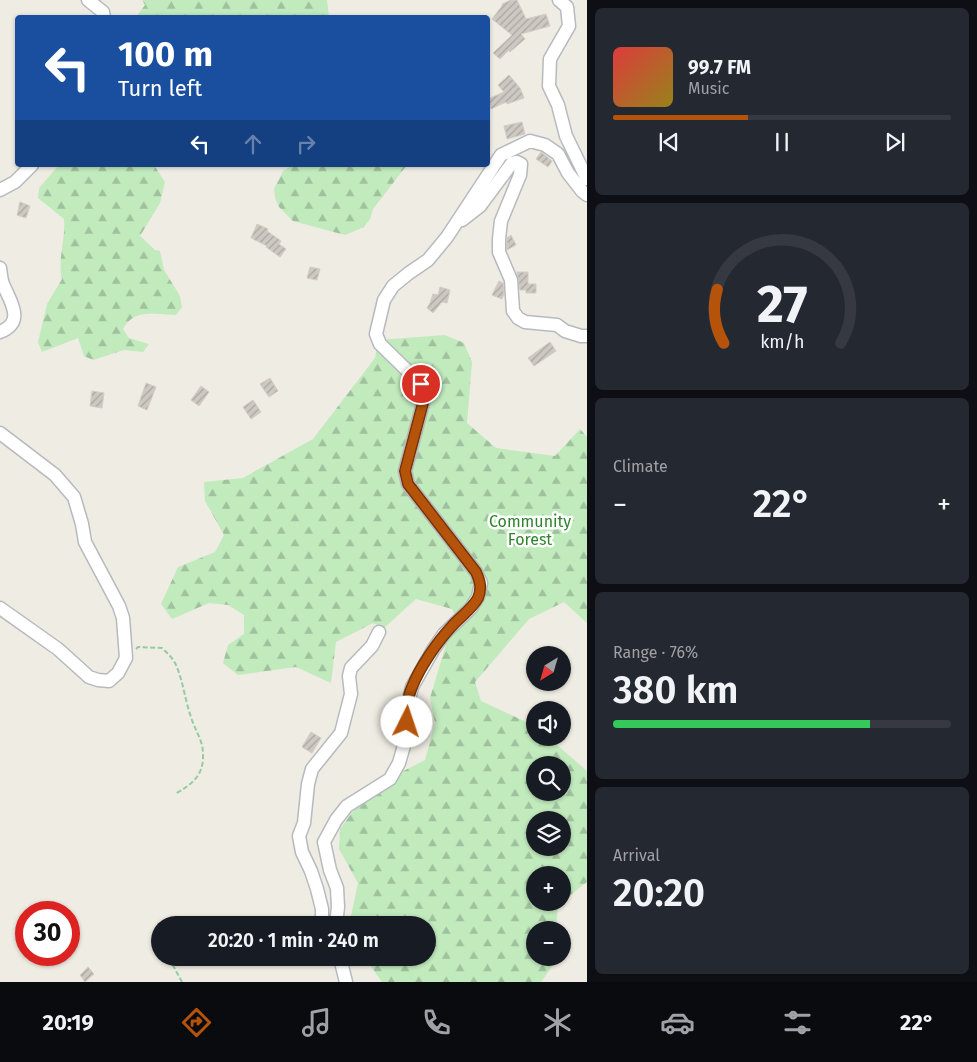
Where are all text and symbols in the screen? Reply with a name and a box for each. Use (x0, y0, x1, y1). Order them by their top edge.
text: 100 m (118, 33, 213, 75)
icon: left (35, 35, 100, 100)
text: 99.7 FM (688, 56, 751, 79)
text: Turn left (118, 75, 202, 102)
text: Music (688, 79, 729, 98)
icon: previous (655, 128, 683, 156)
icon: pause (768, 128, 796, 156)
icon: next (881, 128, 909, 156)
icon: left (186, 130, 214, 158)
icon: ahead (239, 130, 267, 158)
icon: right (292, 130, 320, 158)
text: 27 (757, 273, 807, 336)
text: km/h (760, 331, 804, 353)
pin (400, 363, 442, 405)
icon: arrive (407, 370, 435, 398)
text: Climate (613, 457, 668, 476)
text: 22° (753, 481, 811, 527)
text: − (613, 488, 627, 521)
text: + (937, 488, 951, 521)
park label: Community Forest (489, 512, 571, 549)
text: Range · 76% (613, 643, 698, 662)
north arrow (526, 646, 571, 691)
map controls (526, 646, 571, 966)
text: 380 km (613, 667, 738, 713)
position arrow (380, 695, 432, 747)
button: sound (526, 701, 571, 746)
button: search (526, 756, 571, 801)
button: layers (526, 811, 571, 856)
text: Arrival (613, 846, 660, 865)
button: + (526, 866, 571, 911)
text: 20:20 (613, 870, 705, 916)
speed limit sign: 30 (15, 901, 80, 966)
button: − (526, 921, 571, 966)
text: 20:20 · 1 min · 240 m (208, 929, 379, 952)
icon: directions (179, 1005, 214, 1040)
icon: music (299, 1005, 334, 1040)
icon: phone (419, 1005, 454, 1040)
icon: climate (540, 1005, 575, 1040)
icon: car (660, 1005, 695, 1040)
icon: filters (780, 1005, 815, 1040)
text: 20:19 (43, 1009, 94, 1036)
text: 22° (900, 1009, 934, 1036)

